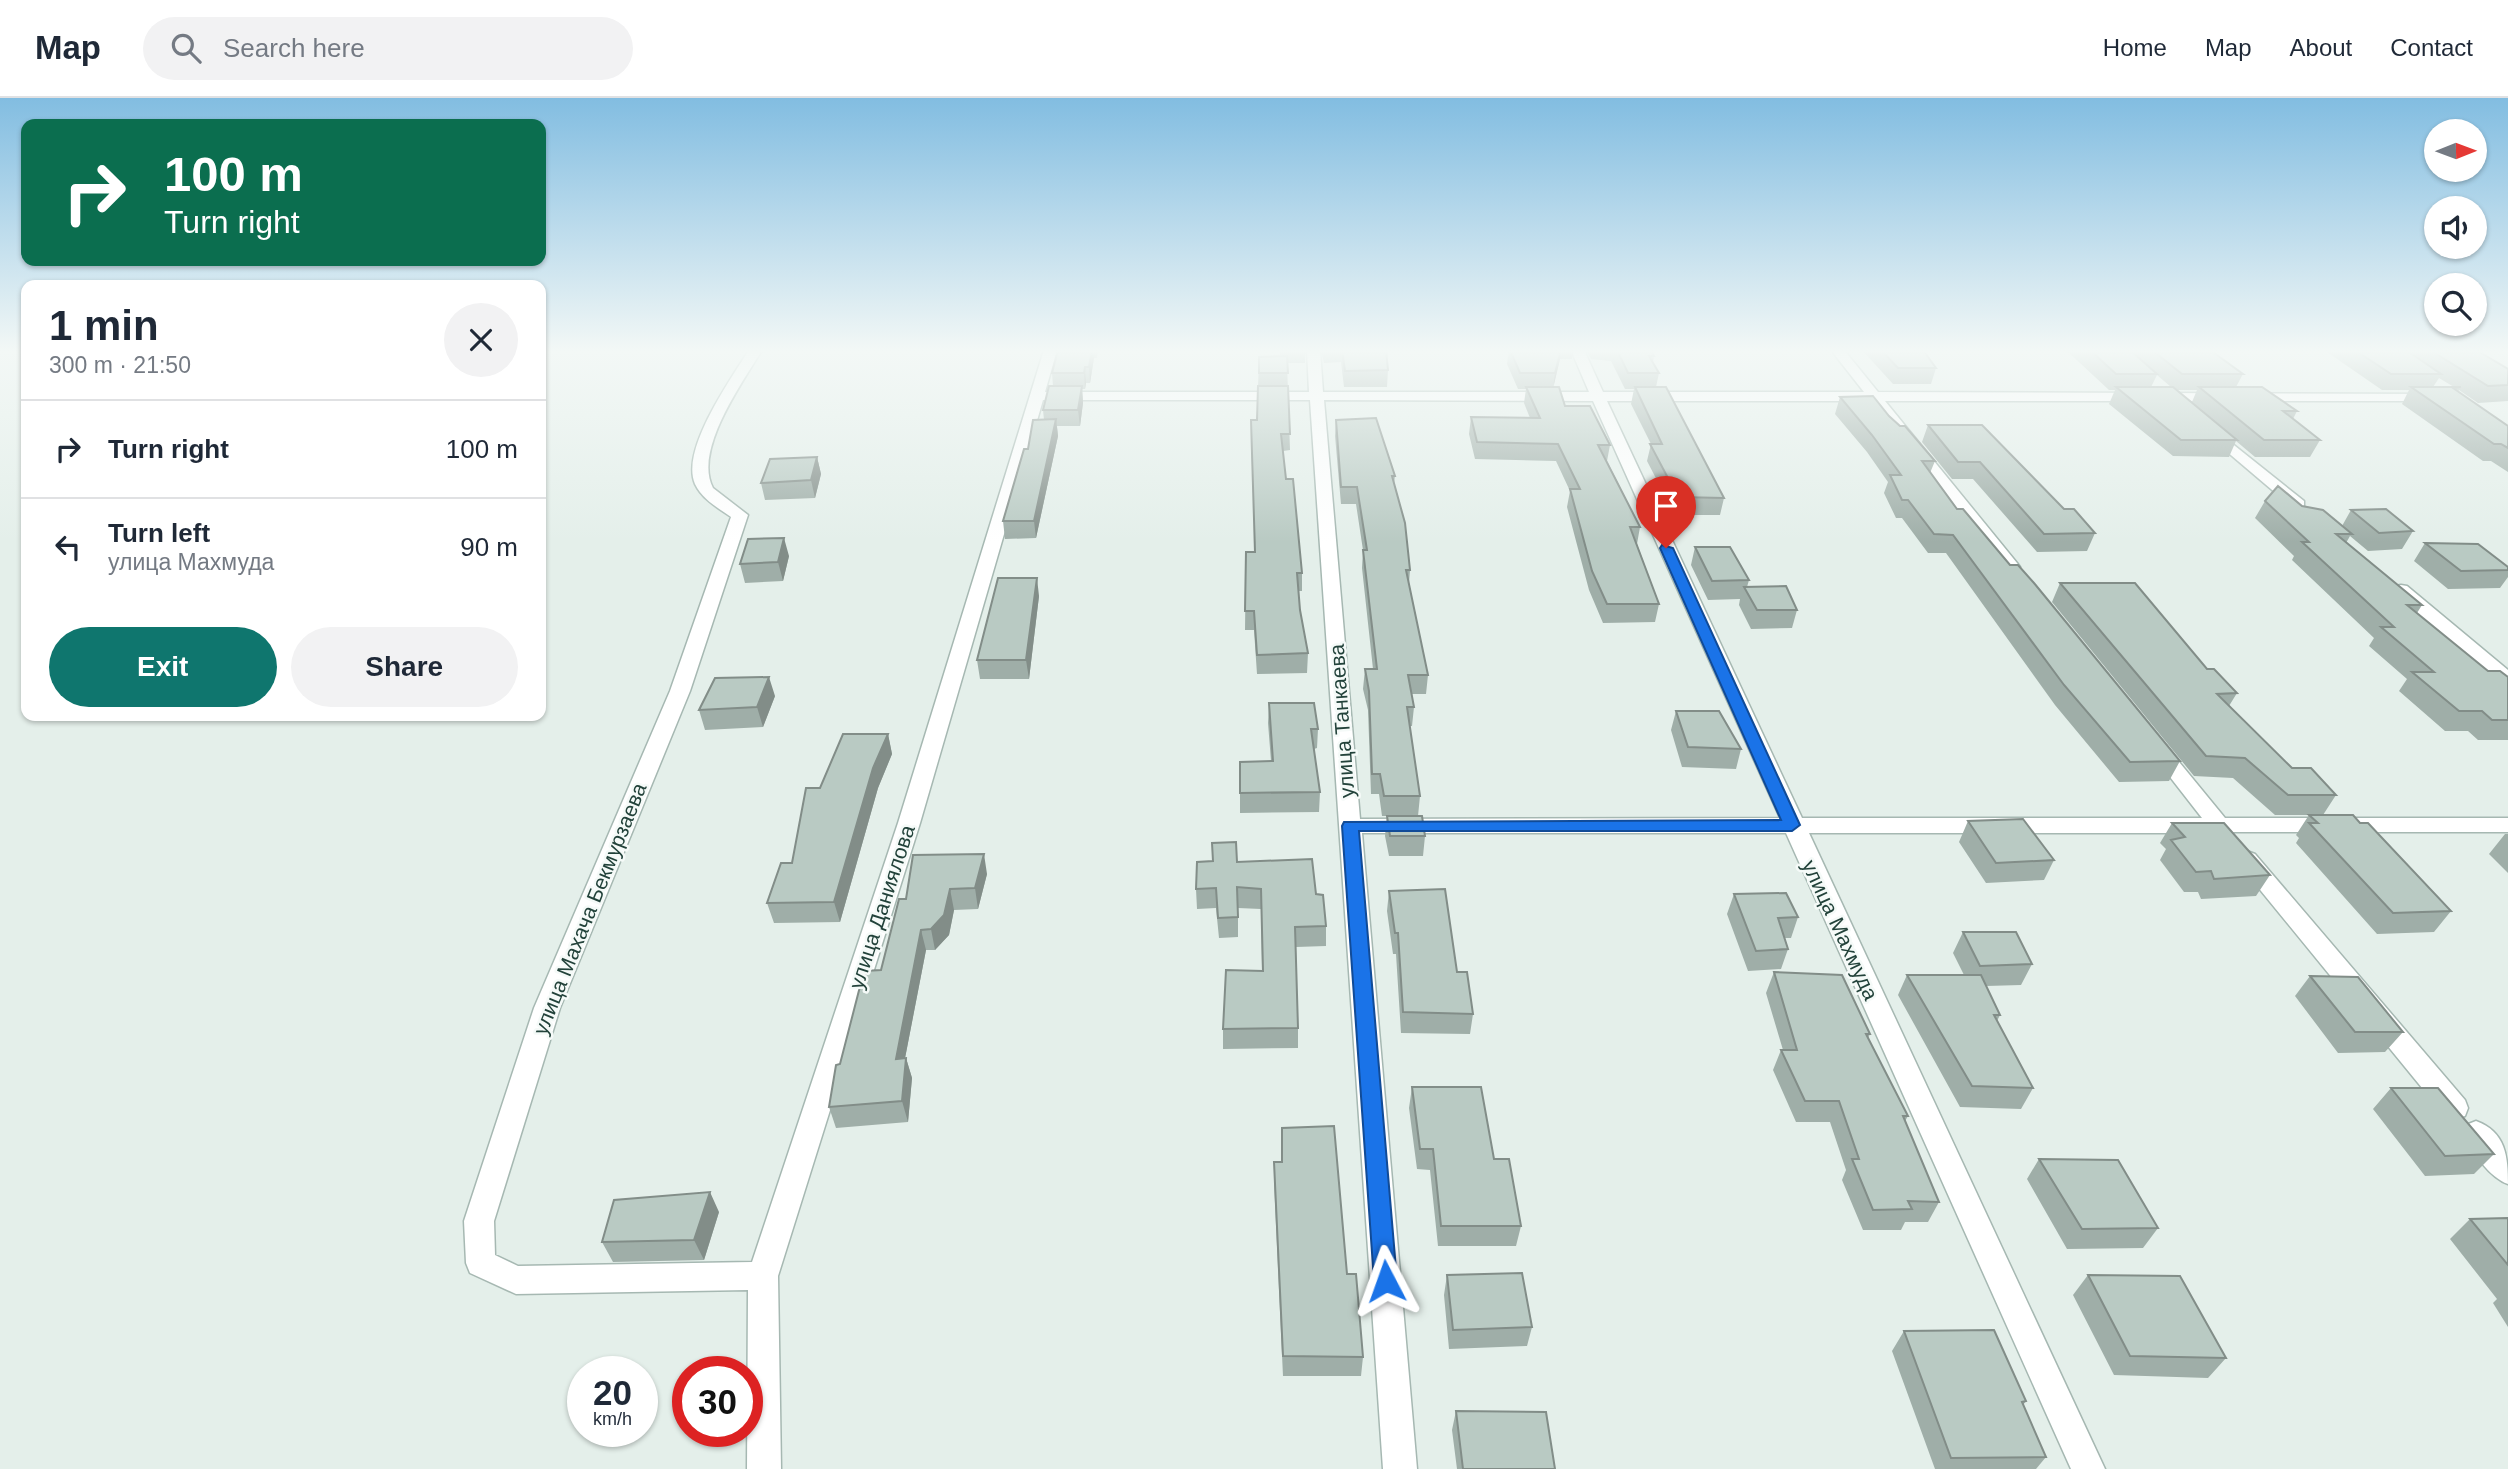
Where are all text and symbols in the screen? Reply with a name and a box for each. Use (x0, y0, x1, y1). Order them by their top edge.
search box (143, 17, 633, 80)
text: Map (35, 29, 101, 66)
icon: search (167, 29, 205, 67)
text: Search here (223, 33, 365, 63)
text: Home (2103, 34, 2167, 61)
text: Map (2205, 34, 2252, 61)
text: About (2290, 34, 2352, 61)
text: Contact (2390, 34, 2473, 61)
north arrow (2424, 119, 2487, 182)
map controls (2424, 119, 2487, 336)
icon: right (49, 147, 140, 238)
text: 100 m (164, 147, 303, 201)
button: sound (2424, 196, 2487, 259)
text: Turn right (164, 204, 300, 240)
button: search (2424, 273, 2487, 336)
text: 1 min (49, 302, 159, 349)
button: close (444, 303, 518, 377)
text: 300 m · 21:50 (49, 352, 191, 378)
icon: right (49, 430, 87, 468)
text: Turn right (108, 434, 229, 464)
text: 100 m (446, 434, 518, 464)
pin (1636, 476, 1696, 548)
icon: arrive (1647, 487, 1685, 525)
text: Turn left (108, 518, 210, 548)
icon: left (49, 528, 87, 566)
text: 90 m (460, 532, 518, 562)
text: улица Махмуда (108, 549, 274, 575)
button: Exit (49, 627, 277, 707)
button: Share (291, 627, 518, 707)
street label: улица Танкаева (1325, 643, 1358, 799)
street label: улица Махача Бекмурзаева (528, 779, 651, 1038)
street label: улица Даниялова (844, 822, 919, 992)
street label: улица Махмуда (1798, 856, 1883, 1004)
position arrow (1349, 1244, 1423, 1318)
speed limit sign: 30 (672, 1356, 763, 1447)
text: 20 (593, 1373, 632, 1412)
text: km/h (593, 1409, 632, 1429)

